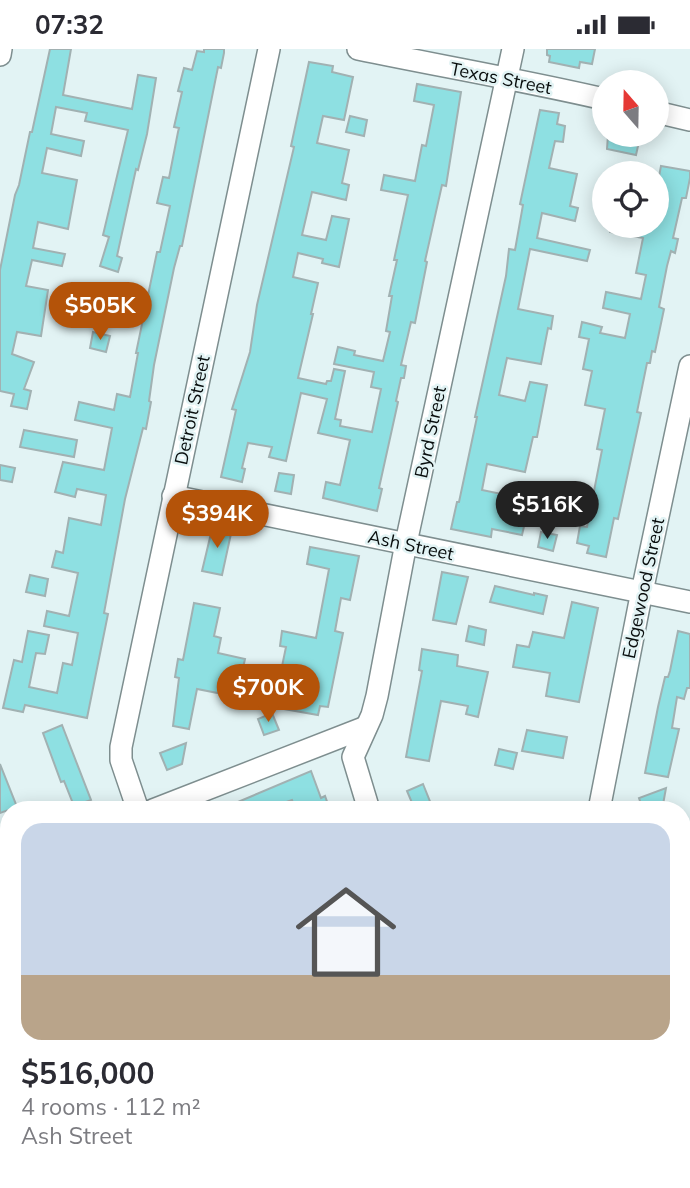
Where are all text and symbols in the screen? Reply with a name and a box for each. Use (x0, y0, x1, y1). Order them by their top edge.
text: 07:32 (35, 8, 104, 41)
street label: Texas Street (448, 57, 554, 99)
north arrow (592, 70, 668, 147)
map controls (592, 70, 669, 238)
button: locate (592, 161, 669, 238)
pin: $505K (51, 282, 149, 342)
text: $505K (65, 290, 135, 319)
street label: Detroit Street (169, 353, 215, 467)
street label: Byrd Street (409, 384, 451, 480)
pin: $516K (498, 482, 596, 541)
text: $516K (512, 489, 582, 518)
pin: $394K (168, 491, 266, 550)
text: $394K (182, 498, 252, 527)
street label: Edgewood Street (617, 516, 669, 660)
street label: Ash Street (366, 525, 456, 565)
pin: $700K (219, 665, 317, 724)
text: $700K (233, 672, 303, 701)
icon: home (283, 869, 409, 995)
text: $516,000 (21, 1054, 154, 1092)
text: 4 rooms · 112 m² (21, 1092, 201, 1121)
text: Ash Street (21, 1121, 132, 1150)

